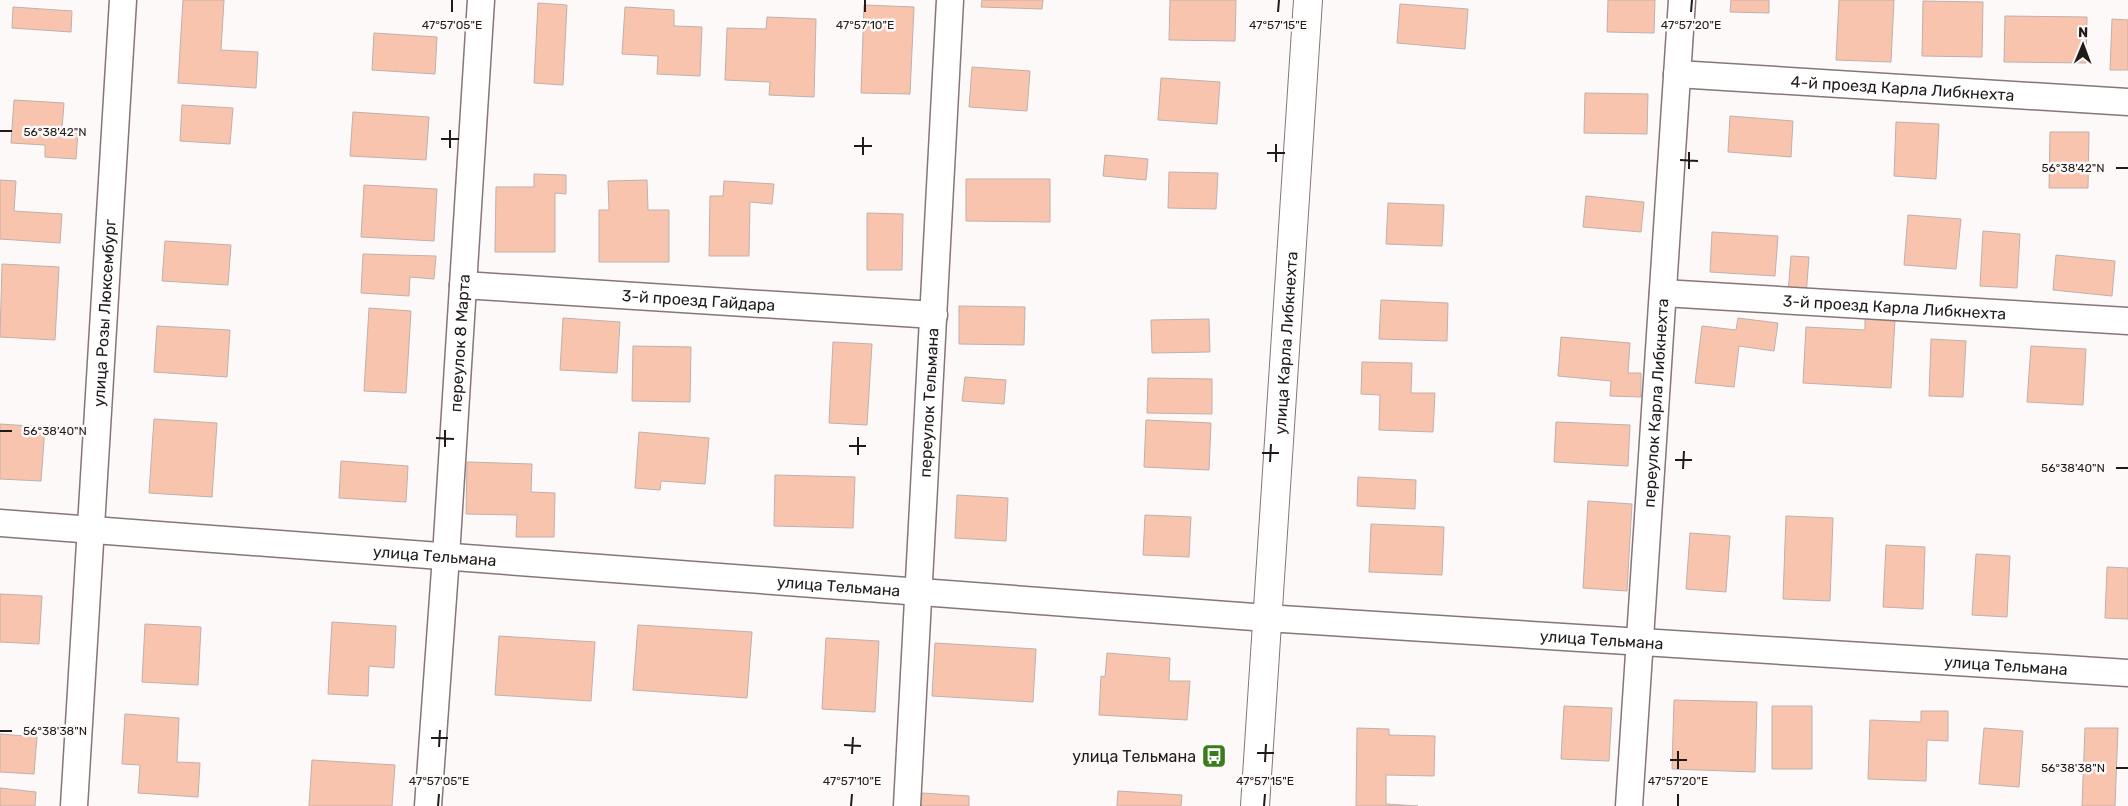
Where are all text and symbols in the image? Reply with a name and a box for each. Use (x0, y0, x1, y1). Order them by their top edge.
text: 47°57'05"E (422, 18, 482, 32)
text: 47°57'10"E (836, 18, 894, 32)
text: 47°57'15"E (1249, 18, 1307, 32)
text: 47°57'20"E (1661, 18, 1721, 32)
north arrow (2058, 20, 2108, 70)
text: N (2078, 24, 2088, 41)
street label: 4-й проезд Карла Либкнехта (1790, 72, 2015, 105)
text: 56°38'42"N (23, 125, 87, 139)
text: 56°38'42"N (2041, 161, 2105, 175)
street label: улица Розы Люксембург (89, 218, 120, 408)
street label: улица Карла Либкнехта (1270, 251, 1301, 435)
street label: переулок 8 Марта (446, 274, 474, 413)
street label: 3-й проезд Гайдара (621, 286, 776, 315)
street label: 3-й проезд Карла Либкнехта (1782, 291, 2007, 324)
street label: переулок Карла Либкнехта (1640, 298, 1672, 508)
street label: переулок Тельмана (916, 327, 942, 478)
text: 56°38'40"N (23, 424, 87, 438)
text: 56°38'40"N (2041, 461, 2105, 475)
street label: улица Тельмана (372, 542, 497, 570)
street label: улица Тельмана (776, 572, 901, 600)
street label: улица Тельмана (1539, 626, 1664, 653)
street label: улица Тельмана (1944, 652, 2068, 679)
text: 56°38'38"N (23, 724, 87, 738)
bus stop icon: улица Тельмана (1201, 743, 1227, 769)
place label: улица Тельмана (1072, 747, 1196, 766)
text: 56°38'38"N (2041, 761, 2105, 775)
text: 47°57'05"E (409, 774, 469, 788)
text: 47°57'10"E (823, 774, 881, 788)
text: 47°57'15"E (1236, 774, 1294, 788)
text: 47°57'20"E (1648, 774, 1708, 788)

